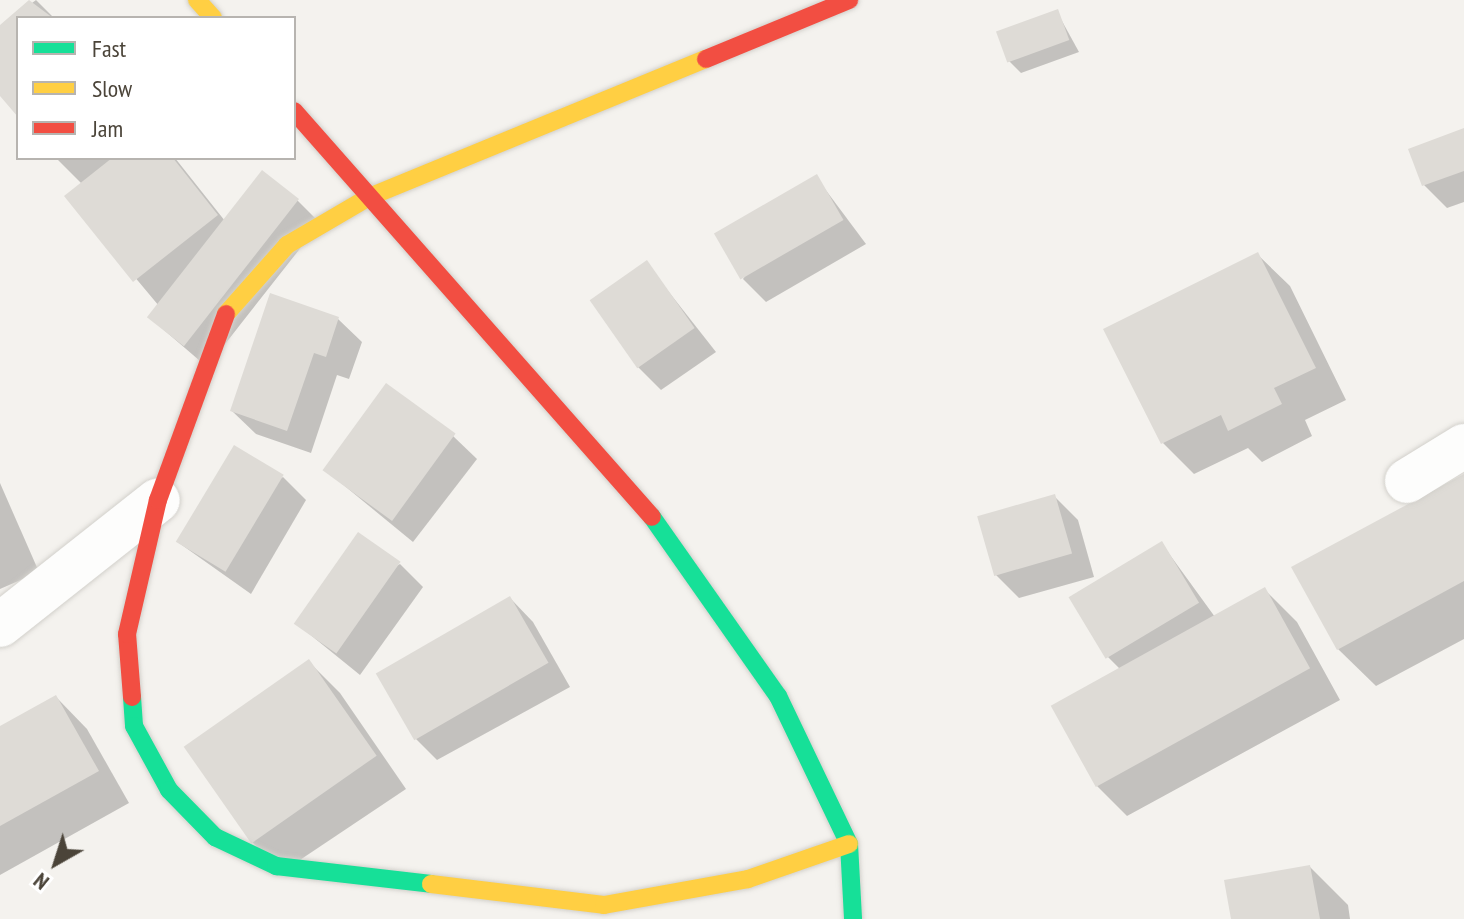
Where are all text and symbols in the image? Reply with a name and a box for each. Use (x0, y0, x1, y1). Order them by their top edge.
legend (16, 16, 296, 160)
text: Fast (92, 33, 126, 64)
text: Slow (92, 73, 132, 104)
text: Jam (92, 113, 123, 144)
north arrow (16, 823, 96, 903)
text: N (27, 867, 54, 896)

